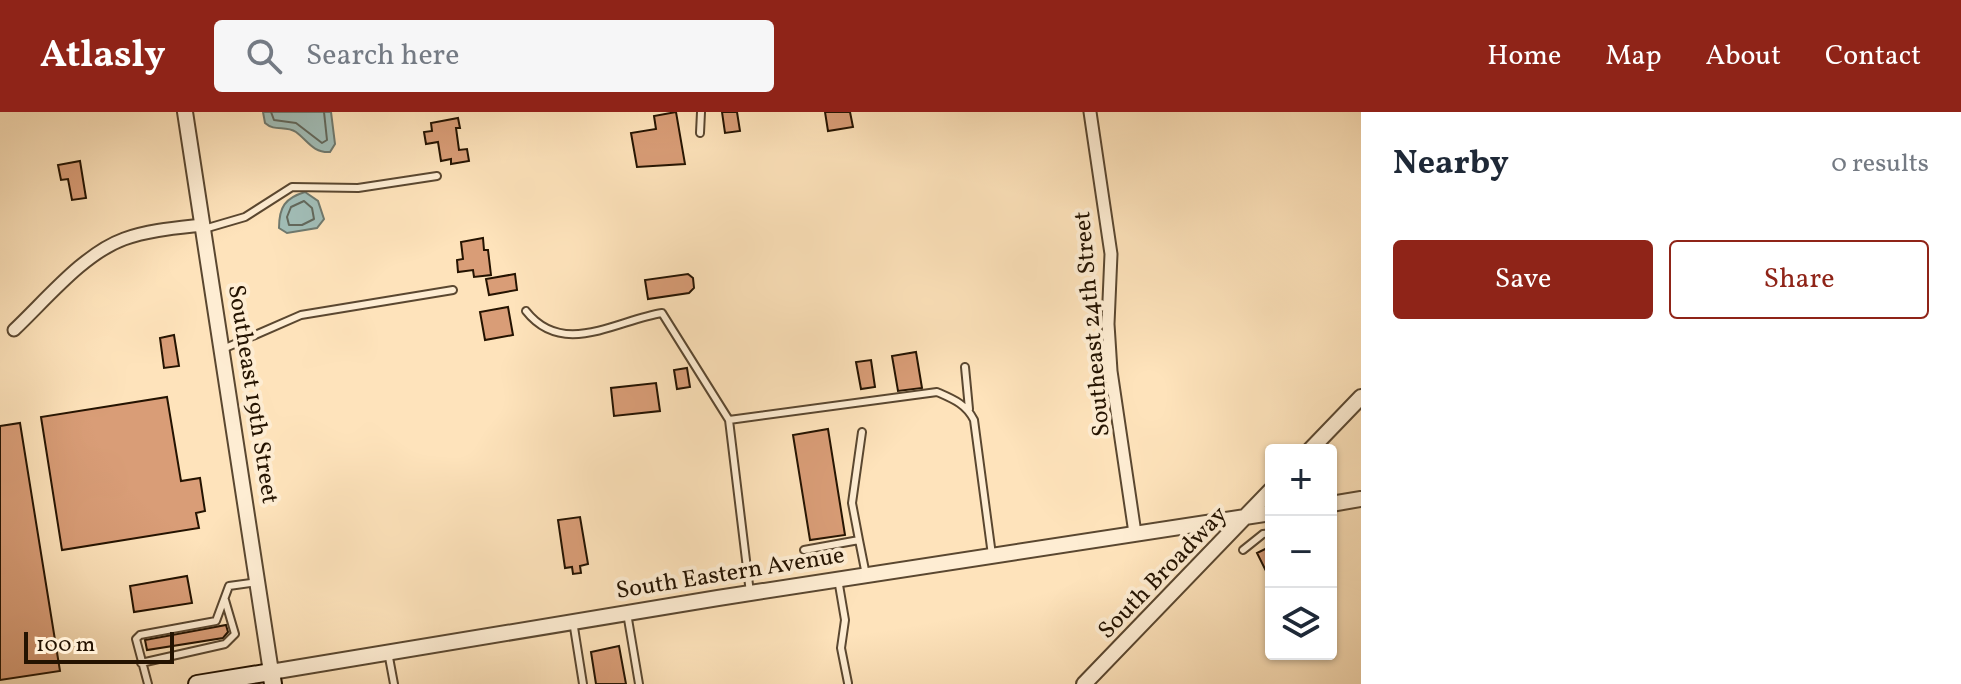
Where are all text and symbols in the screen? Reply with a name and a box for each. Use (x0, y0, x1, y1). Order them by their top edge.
search box (214, 20, 774, 92)
text: Atlasly (40, 30, 166, 83)
icon: search (242, 34, 286, 78)
text: Search here (306, 35, 459, 77)
text: Home (1487, 37, 1561, 76)
text: Map (1605, 37, 1661, 76)
text: About (1705, 37, 1781, 76)
text: Contact (1825, 37, 1921, 76)
text: Nearby (1393, 141, 1509, 188)
text: 0 results (1831, 146, 1929, 182)
street label: Southeast 24th Street (1066, 210, 1120, 438)
button: Save (1393, 240, 1653, 319)
button: Share (1669, 240, 1929, 319)
street label: Southeast 19th Street (218, 282, 286, 506)
map controls (1265, 444, 1337, 660)
button: + (1265, 444, 1337, 516)
street label: South Broadway (1091, 499, 1236, 647)
button: − (1265, 516, 1337, 588)
street label: South Eastern Avenue (614, 539, 847, 609)
button: layers (1265, 588, 1337, 660)
scale bar (24, 628, 174, 664)
text: 100 m (36, 630, 95, 661)

